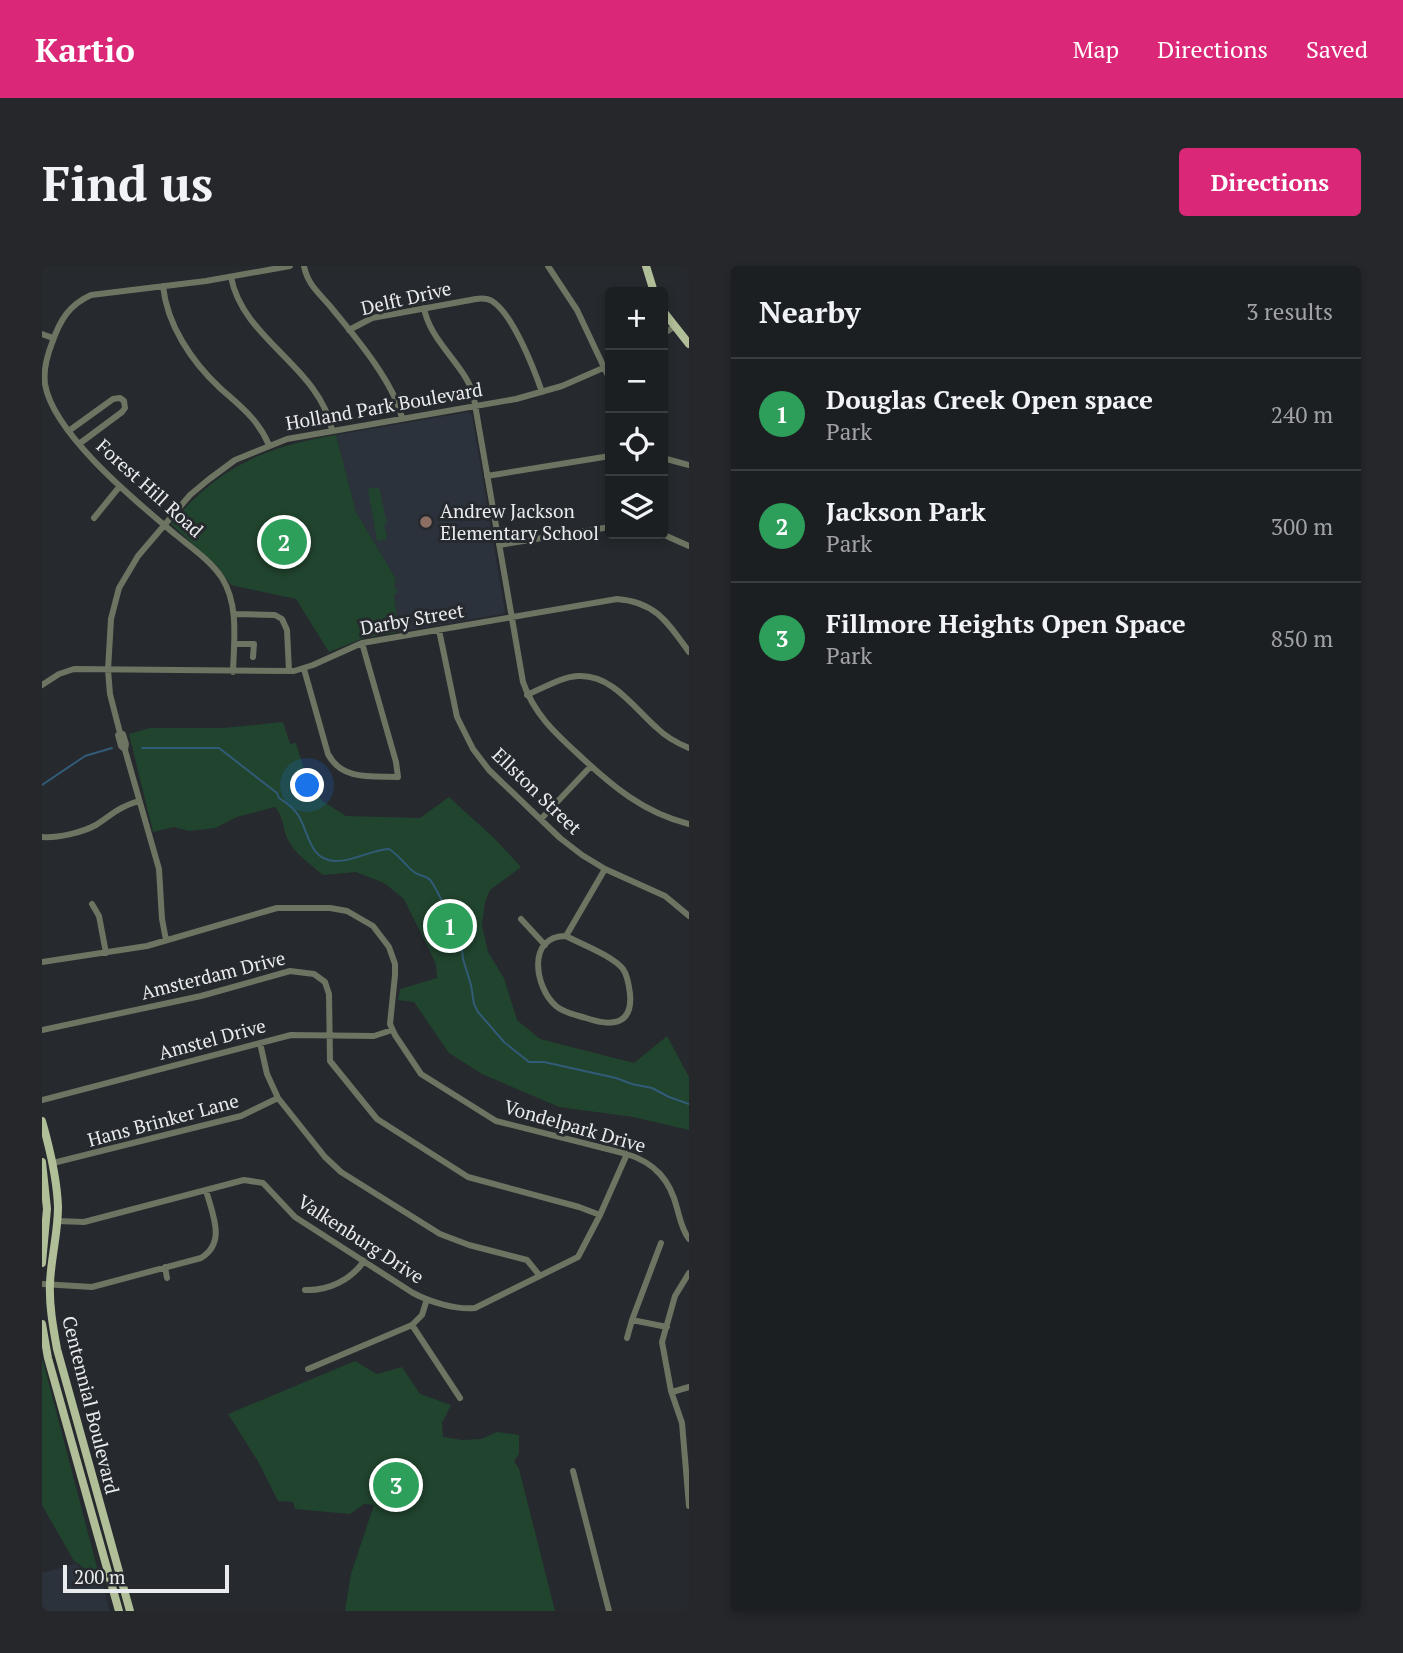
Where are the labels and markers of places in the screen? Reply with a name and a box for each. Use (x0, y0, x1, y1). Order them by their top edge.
place label: Andrew Jackson Elementary School (440, 498, 599, 545)
marker: Andrew Jackson Elementary School (418, 514, 434, 530)
pin: 2 (261, 516, 307, 568)
pin: 1 (427, 900, 473, 952)
pin: 3 (373, 1459, 419, 1511)

